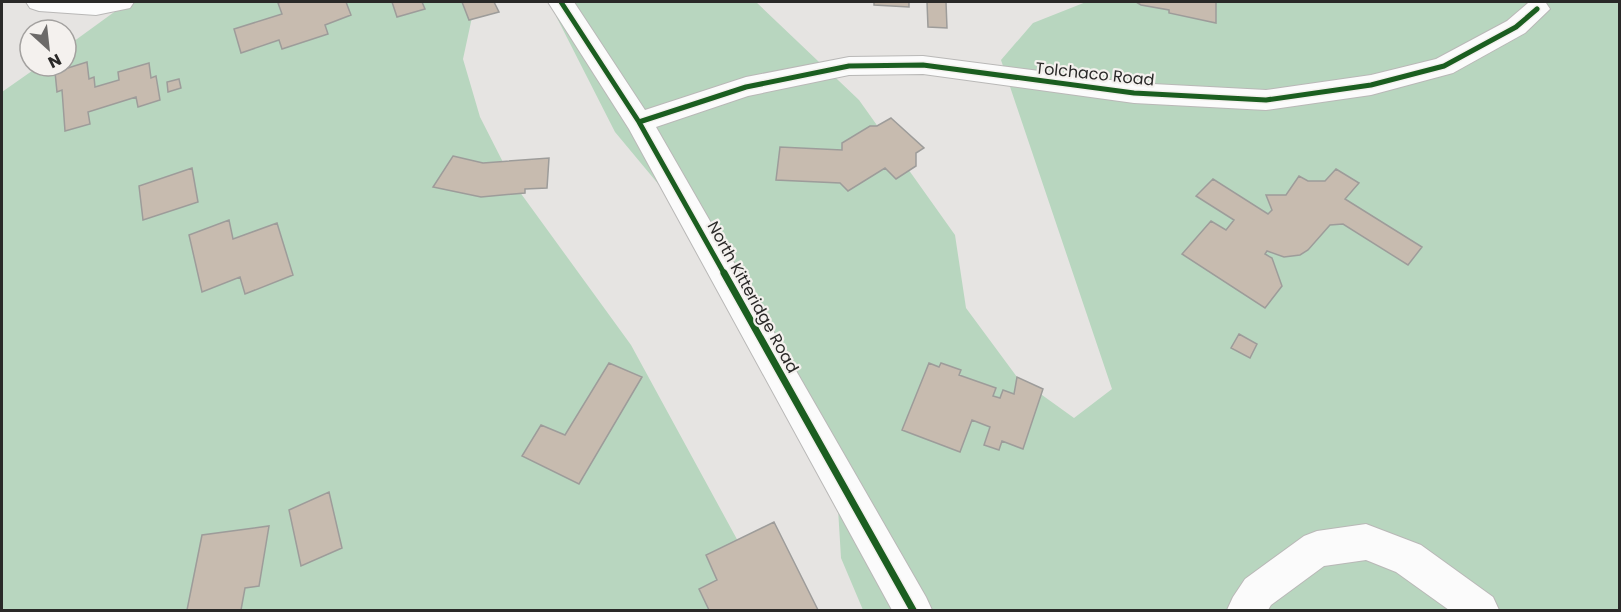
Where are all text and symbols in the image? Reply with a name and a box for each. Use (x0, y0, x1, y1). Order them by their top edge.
north arrow (18, 18, 78, 78)
text: N (44, 48, 65, 74)
street label: Tolchaco Road (1034, 56, 1156, 92)
street label: North Kitteridge Road (702, 217, 804, 377)

